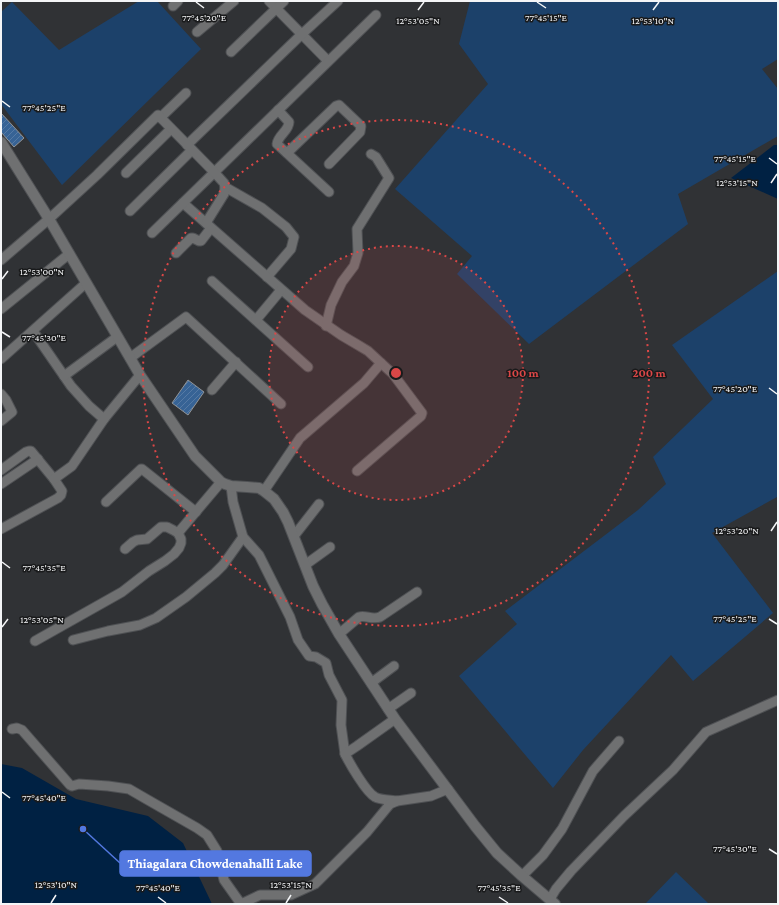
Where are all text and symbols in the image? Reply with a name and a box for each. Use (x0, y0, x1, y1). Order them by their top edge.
text: 77°45'20"E (182, 12, 227, 23)
text: 77°45'15"E (525, 12, 568, 23)
text: 12°53'05"N (396, 15, 440, 26)
text: 12°53'10"N (632, 15, 675, 26)
text: 77°45'25"E (22, 102, 66, 113)
text: 77°45'15"E (714, 153, 757, 164)
text: 12°53'15"N (716, 177, 758, 188)
text: 12°53'00"N (20, 266, 65, 277)
text: 77°45'30"E (22, 332, 67, 343)
centre of rings (389, 366, 403, 380)
text: 100 m (507, 366, 540, 380)
text: 200 m (632, 366, 666, 380)
text: 77°45'20"E (713, 383, 758, 394)
text: 12°53'20"N (715, 525, 759, 536)
text: 77°45'35"E (22, 562, 66, 573)
text: 77°45'25"E (713, 613, 757, 624)
text: 12°53'05"N (20, 614, 64, 625)
text: 77°45'40"E (22, 792, 67, 803)
text: 77°45'30"E (713, 843, 758, 854)
callout: Thiagalara Chowdenahalli Lake (120, 851, 311, 876)
text: Thiagalara Chowdenahalli Lake (127, 856, 303, 871)
text: 12°53'10"N (35, 879, 78, 890)
text: 12°53'15"N (270, 879, 312, 890)
text: 77°45'40"E (136, 882, 181, 893)
text: 77°45'35"E (477, 882, 521, 893)

